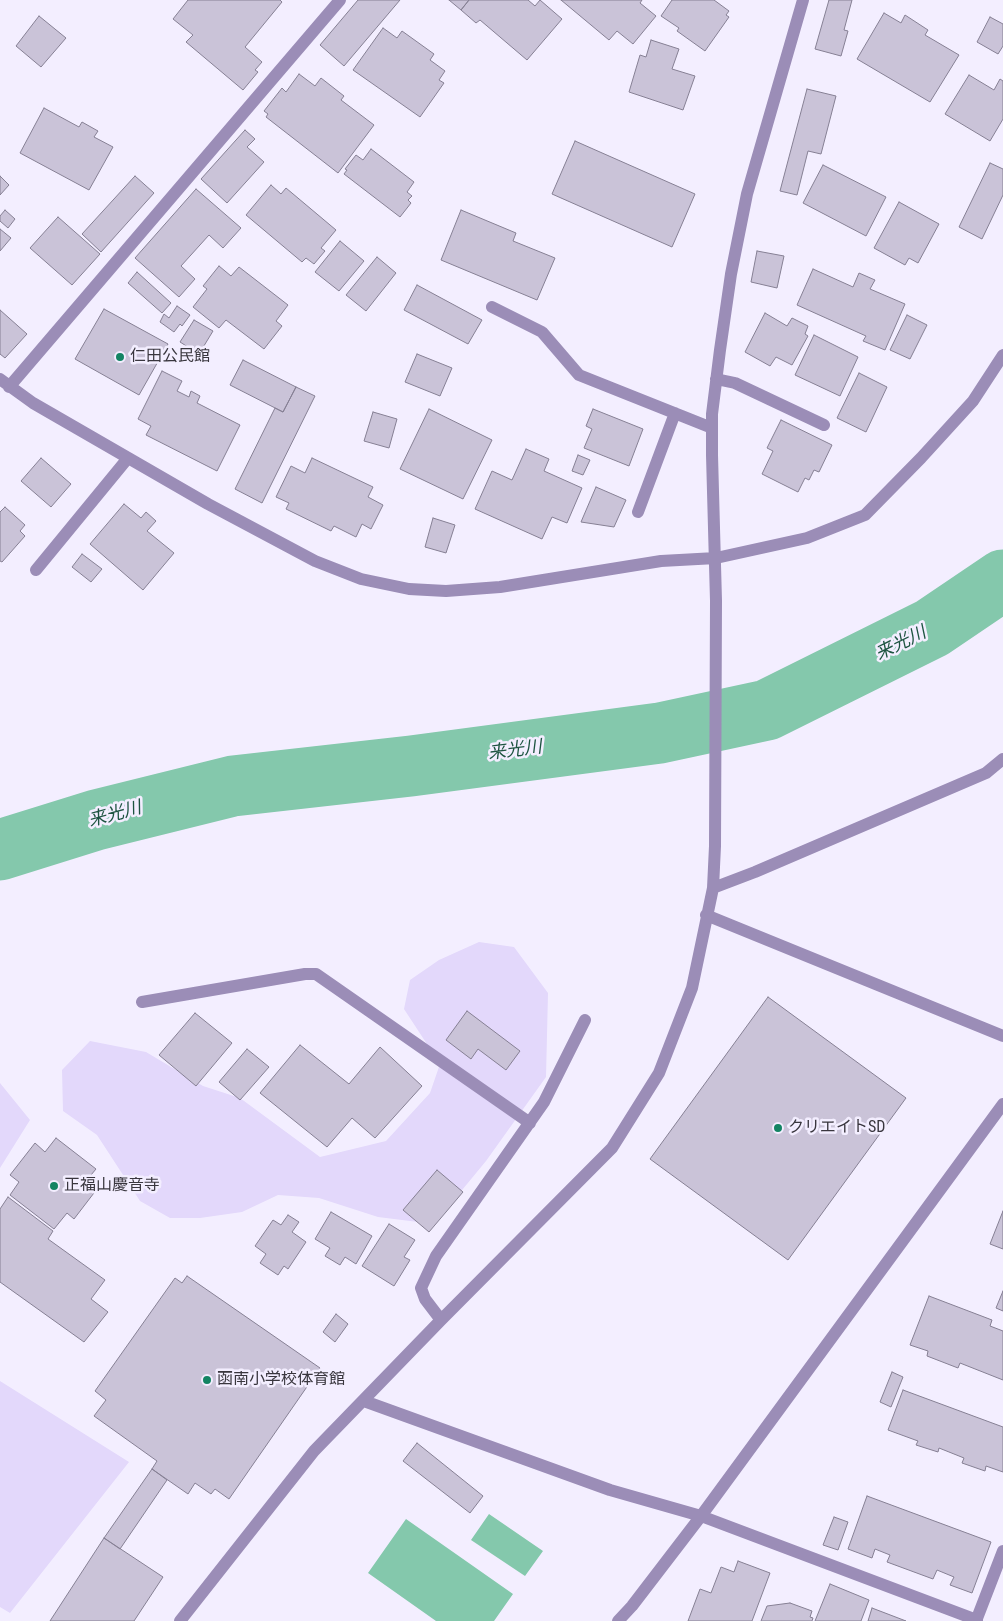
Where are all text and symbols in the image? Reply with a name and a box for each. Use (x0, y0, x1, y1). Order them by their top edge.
place label: 仁田公民館 (130, 347, 210, 367)
marker: 仁田公民館 (114, 351, 126, 363)
water label: 来光川 (872, 622, 930, 666)
water label: 来光川 (487, 737, 543, 765)
water label: 来光川 (86, 798, 144, 832)
place label: クリエイトSD (788, 1118, 885, 1138)
marker: クリエイトSD (772, 1122, 784, 1134)
place label: 正福山慶音寺 (64, 1176, 160, 1196)
marker: 正福山慶音寺 (48, 1180, 60, 1192)
place label: 函南小学校体育館 (217, 1370, 345, 1390)
marker: 函南小学校体育館 (201, 1374, 213, 1386)

